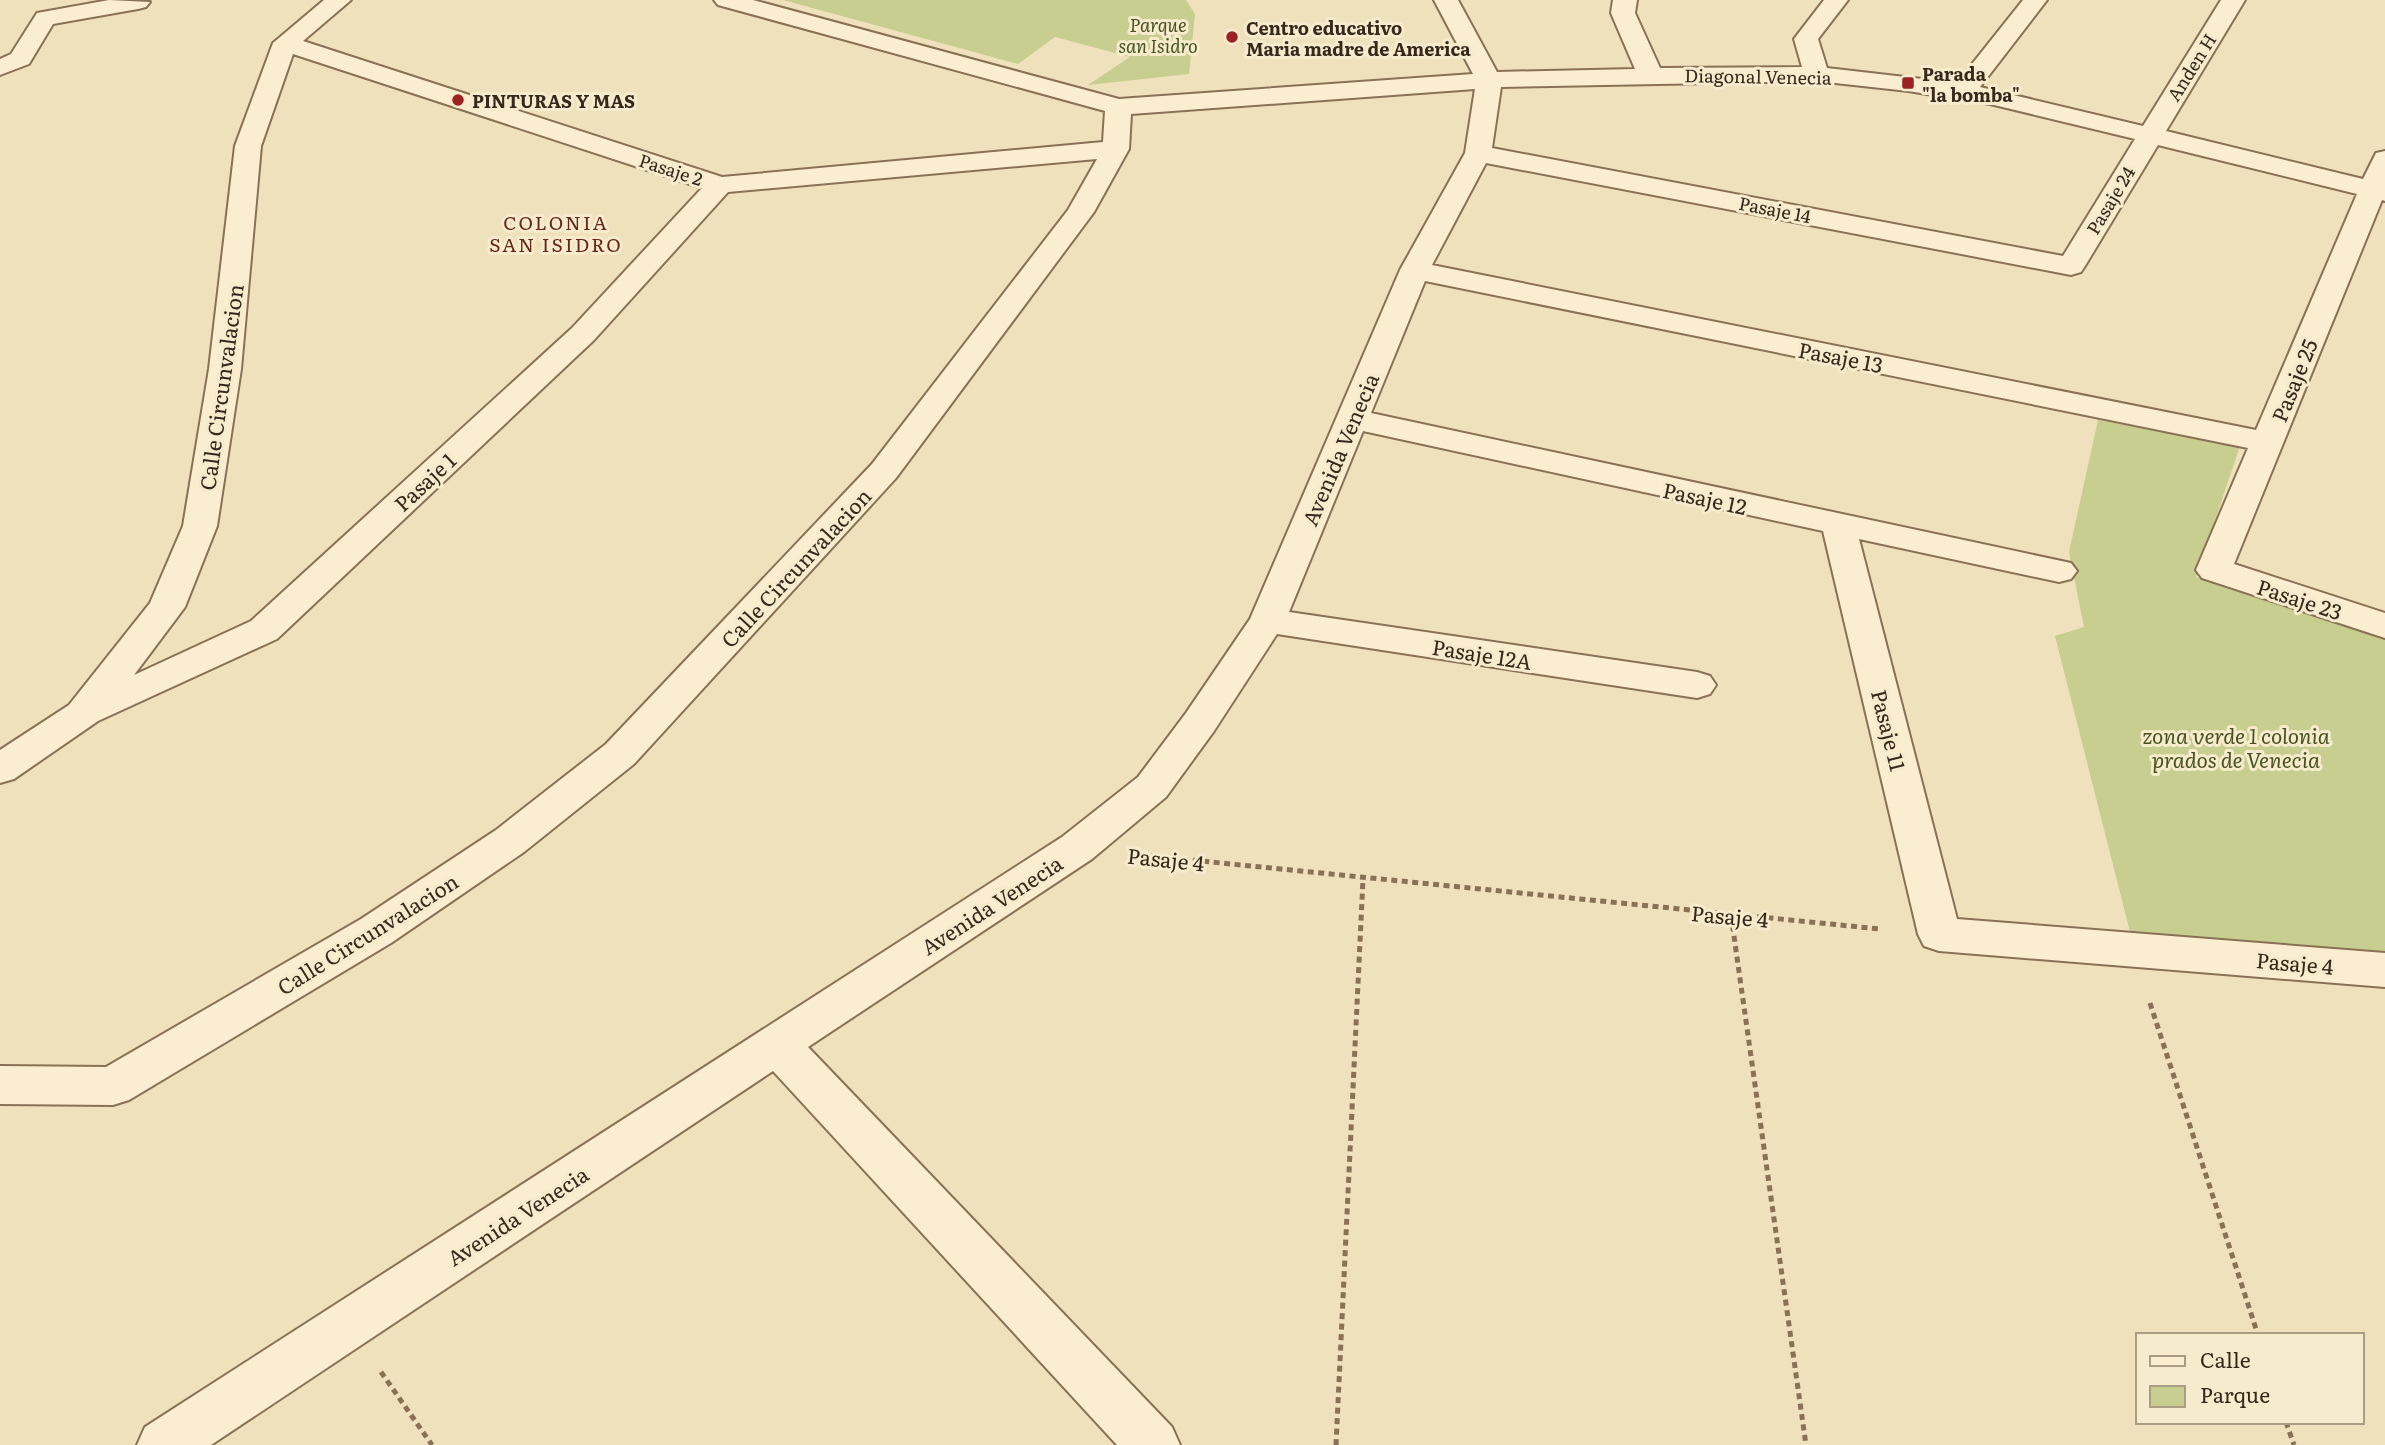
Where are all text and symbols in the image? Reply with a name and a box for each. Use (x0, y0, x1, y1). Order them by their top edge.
park label: Parque san Isidro (1118, 11, 1198, 59)
place label: Centro educativo Maria madre de America (1246, 14, 1471, 62)
street label: Anden H (2160, 28, 2222, 106)
marker: Centro educativo Maria madre de America (1224, 29, 1240, 45)
place label: Parada "la bomba" (1922, 60, 2020, 108)
street label: Diagonal Venecia (1684, 61, 1832, 91)
marker: Parada "la bomba" (1900, 75, 1916, 91)
place label: PINTURAS Y MAS (472, 87, 635, 114)
marker: PINTURAS Y MAS (450, 92, 466, 108)
street label: Pasaje 2 (636, 146, 706, 192)
street label: Pasaje 24 (2079, 161, 2141, 239)
street label: Pasaje 14 (1737, 189, 1813, 229)
district label: COLONIA SAN ISIDRO (489, 208, 623, 258)
street label: Calle Circunvalacion (190, 282, 250, 492)
street label: Pasaje 13 (1796, 333, 1886, 379)
street label: Pasaje 25 (2262, 334, 2324, 426)
street label: Avenida Venecia (1293, 367, 1385, 530)
street label: Pasaje 1 (386, 444, 462, 518)
street label: Pasaje 12 (1660, 473, 1750, 521)
street label: Calle Circunvalacion (713, 480, 877, 654)
street label: Pasaje 23 (2253, 570, 2347, 626)
street label: Pasaje 12A (1430, 630, 1535, 676)
street label: Pasaje 11 (1865, 686, 1915, 774)
park label: zona verde 1 colonia prados de Venecia (2142, 719, 2330, 774)
street label: Pasaje 4 (1126, 839, 1207, 878)
street label: Avenida Venecia (914, 846, 1068, 961)
street label: Calle Circunvalacion (271, 865, 464, 1001)
street label: Pasaje 4 (1690, 896, 1770, 934)
street label: Pasaje 4 (2255, 943, 2335, 981)
street label: Avenida Venecia (440, 1157, 594, 1272)
legend (2136, 1333, 2364, 1424)
text: Calle (2200, 1343, 2251, 1374)
text: Parque (2200, 1378, 2270, 1409)

